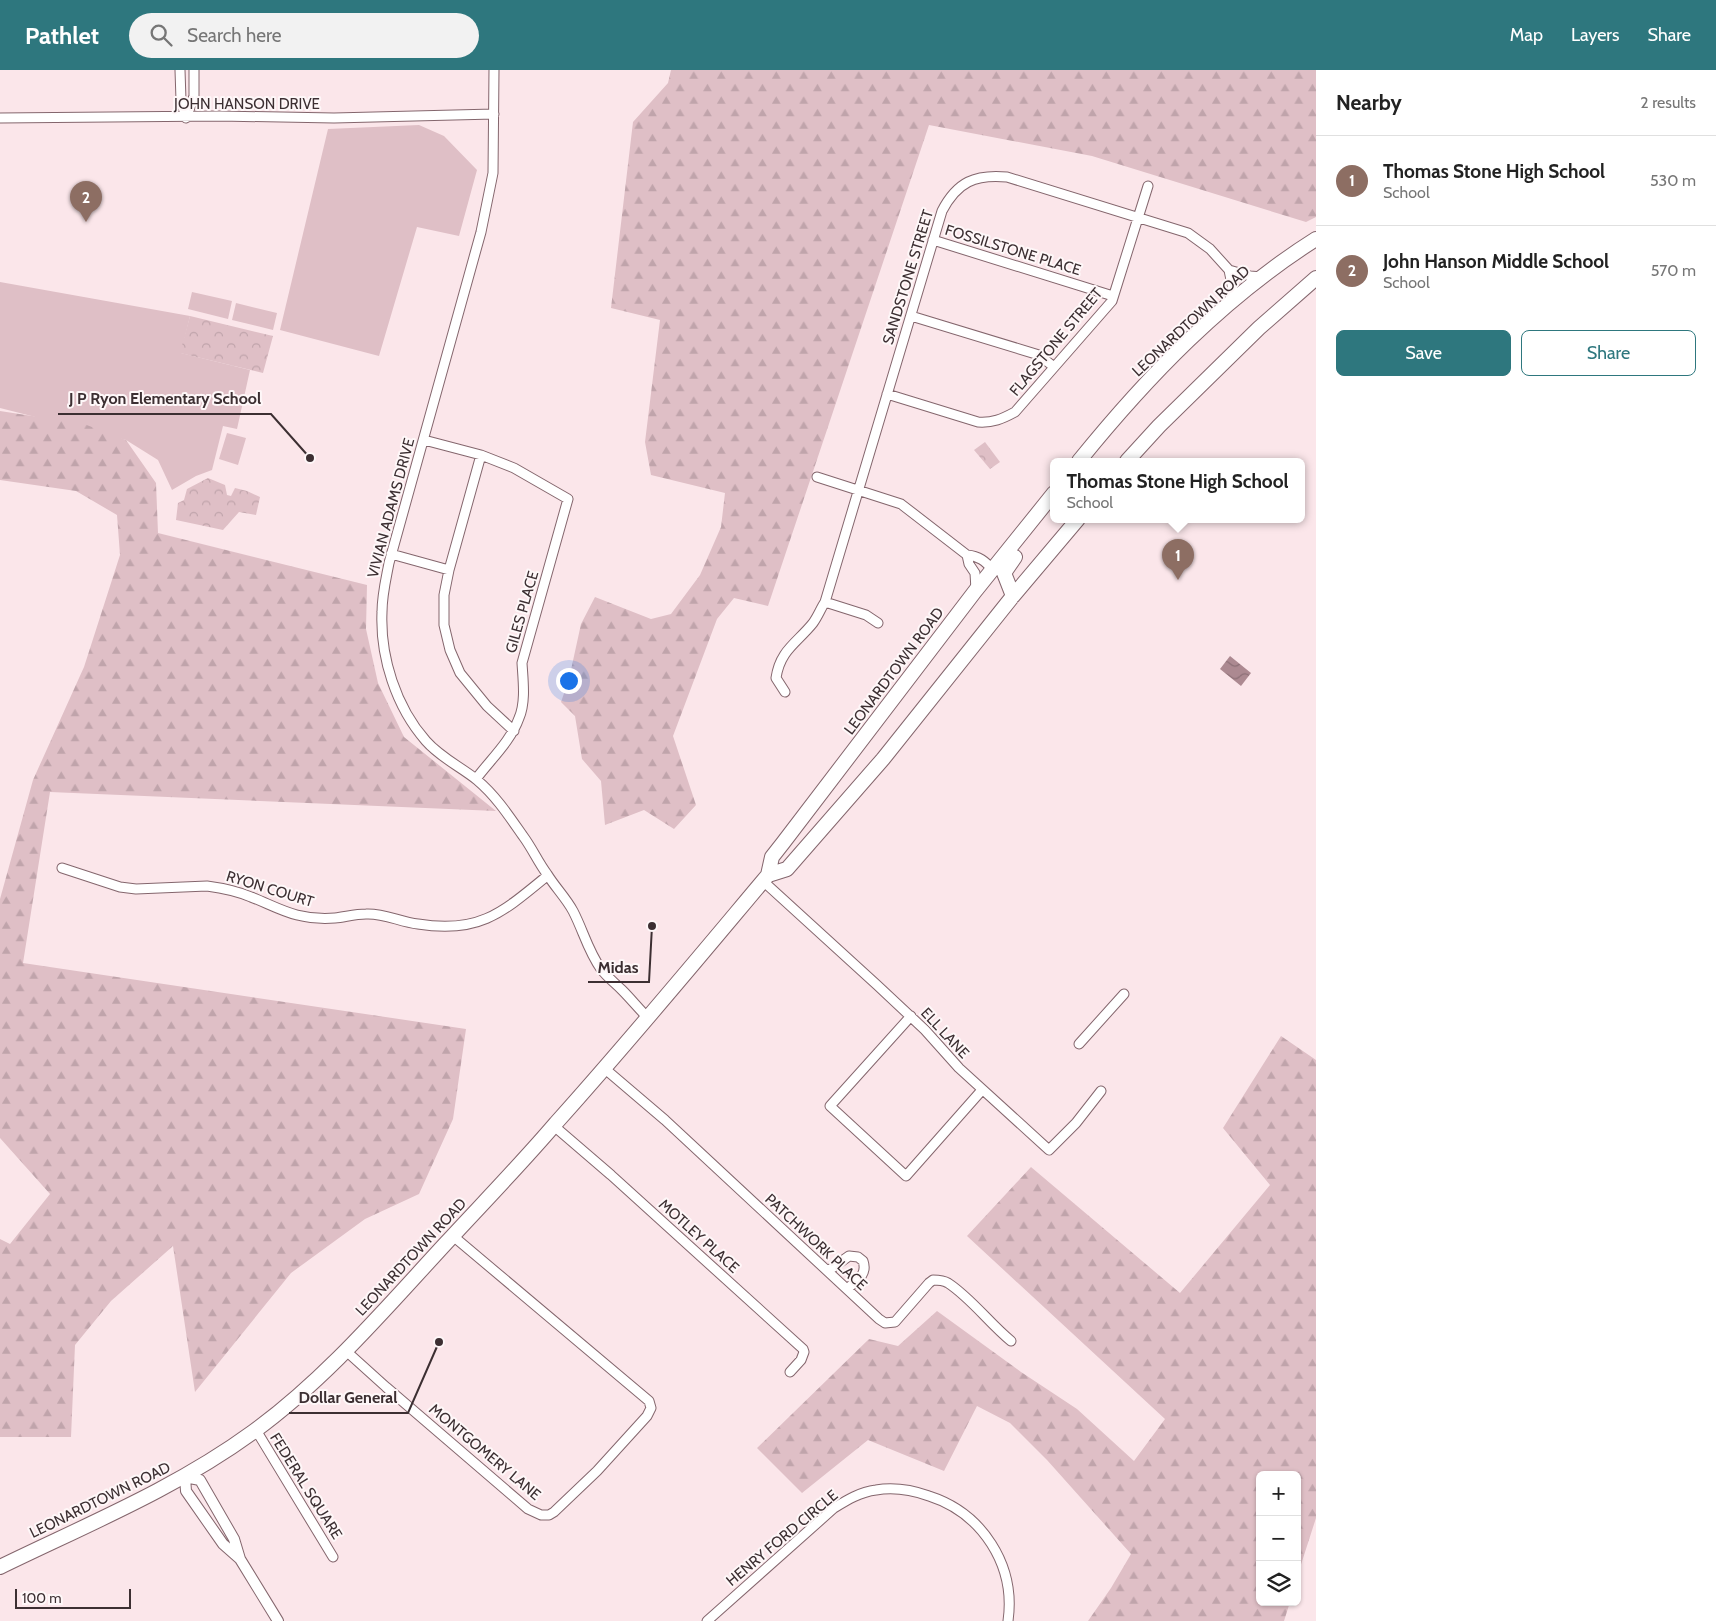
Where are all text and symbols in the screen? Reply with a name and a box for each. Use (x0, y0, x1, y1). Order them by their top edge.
search box (129, 13, 479, 58)
text: Pathlet (25, 21, 99, 50)
icon: search (147, 21, 175, 49)
text: Search here (187, 24, 281, 47)
text: Map (1510, 24, 1543, 46)
text: Layers (1571, 24, 1620, 46)
text: Share (1648, 24, 1691, 46)
text: Nearby (1336, 90, 1402, 115)
text: 2 results (1640, 93, 1696, 112)
street label: JOHN HANSON DRIVE (173, 95, 320, 113)
text: Thomas Stone High School (1383, 160, 1605, 183)
text: 1 (1349, 171, 1355, 190)
text: 530 m (1650, 171, 1696, 190)
pin: 2 (70, 181, 102, 222)
text: School (1383, 183, 1430, 202)
street label: SANDSTONE STREET (879, 207, 937, 347)
street label: FOSSILSTONE PLACE (943, 221, 1083, 279)
text: John Hanson Middle School (1383, 250, 1609, 273)
text: 2 (1348, 261, 1356, 280)
text: 570 m (1651, 261, 1696, 280)
street label: LEONARDTOWN ROAD (1128, 262, 1254, 380)
text: School (1383, 273, 1430, 292)
street label: FLAGSTONE STREET (1006, 284, 1106, 400)
button: Save (1336, 330, 1511, 376)
button: Share (1521, 330, 1696, 376)
callout: J P Ryon Elementary School (58, 383, 271, 414)
text: J P Ryon Elementary School (68, 389, 261, 408)
street label: VIVIAN ADAMS DRIVE (364, 436, 418, 580)
popup (1050, 458, 1305, 523)
text: Thomas Stone High School (1066, 470, 1289, 493)
text: School (1066, 493, 1113, 512)
pin: 1 (1162, 539, 1194, 580)
street label: GILES PLACE (502, 569, 542, 655)
street label: LEONARDTOWN ROAD (840, 604, 948, 738)
your location (556, 668, 582, 694)
street label: RYON COURT (224, 867, 316, 911)
callout: Midas (588, 951, 649, 982)
text: Midas (598, 958, 639, 977)
street label: ELL LANE (917, 1004, 973, 1062)
street label: PATCHWORK PLACE (761, 1190, 871, 1294)
street label: LEONARDTOWN ROAD (352, 1194, 470, 1320)
street label: MOTLEY PLACE (655, 1195, 743, 1277)
callout: Dollar General (289, 1382, 408, 1413)
text: Dollar General (298, 1388, 398, 1407)
street label: MONTGOMERY LANE (426, 1400, 544, 1504)
street label: FEDERAL SQUARE (266, 1429, 346, 1543)
street label: LEONARDTOWN ROAD (27, 1458, 173, 1542)
map controls (1256, 1471, 1301, 1606)
button: + (1256, 1471, 1301, 1516)
street label: HENRY FORD CIRCLE (723, 1486, 841, 1590)
button: − (1256, 1516, 1301, 1561)
button: layers (1256, 1561, 1301, 1606)
scale bar (15, 1586, 131, 1609)
text: 100 m (22, 1589, 62, 1607)

